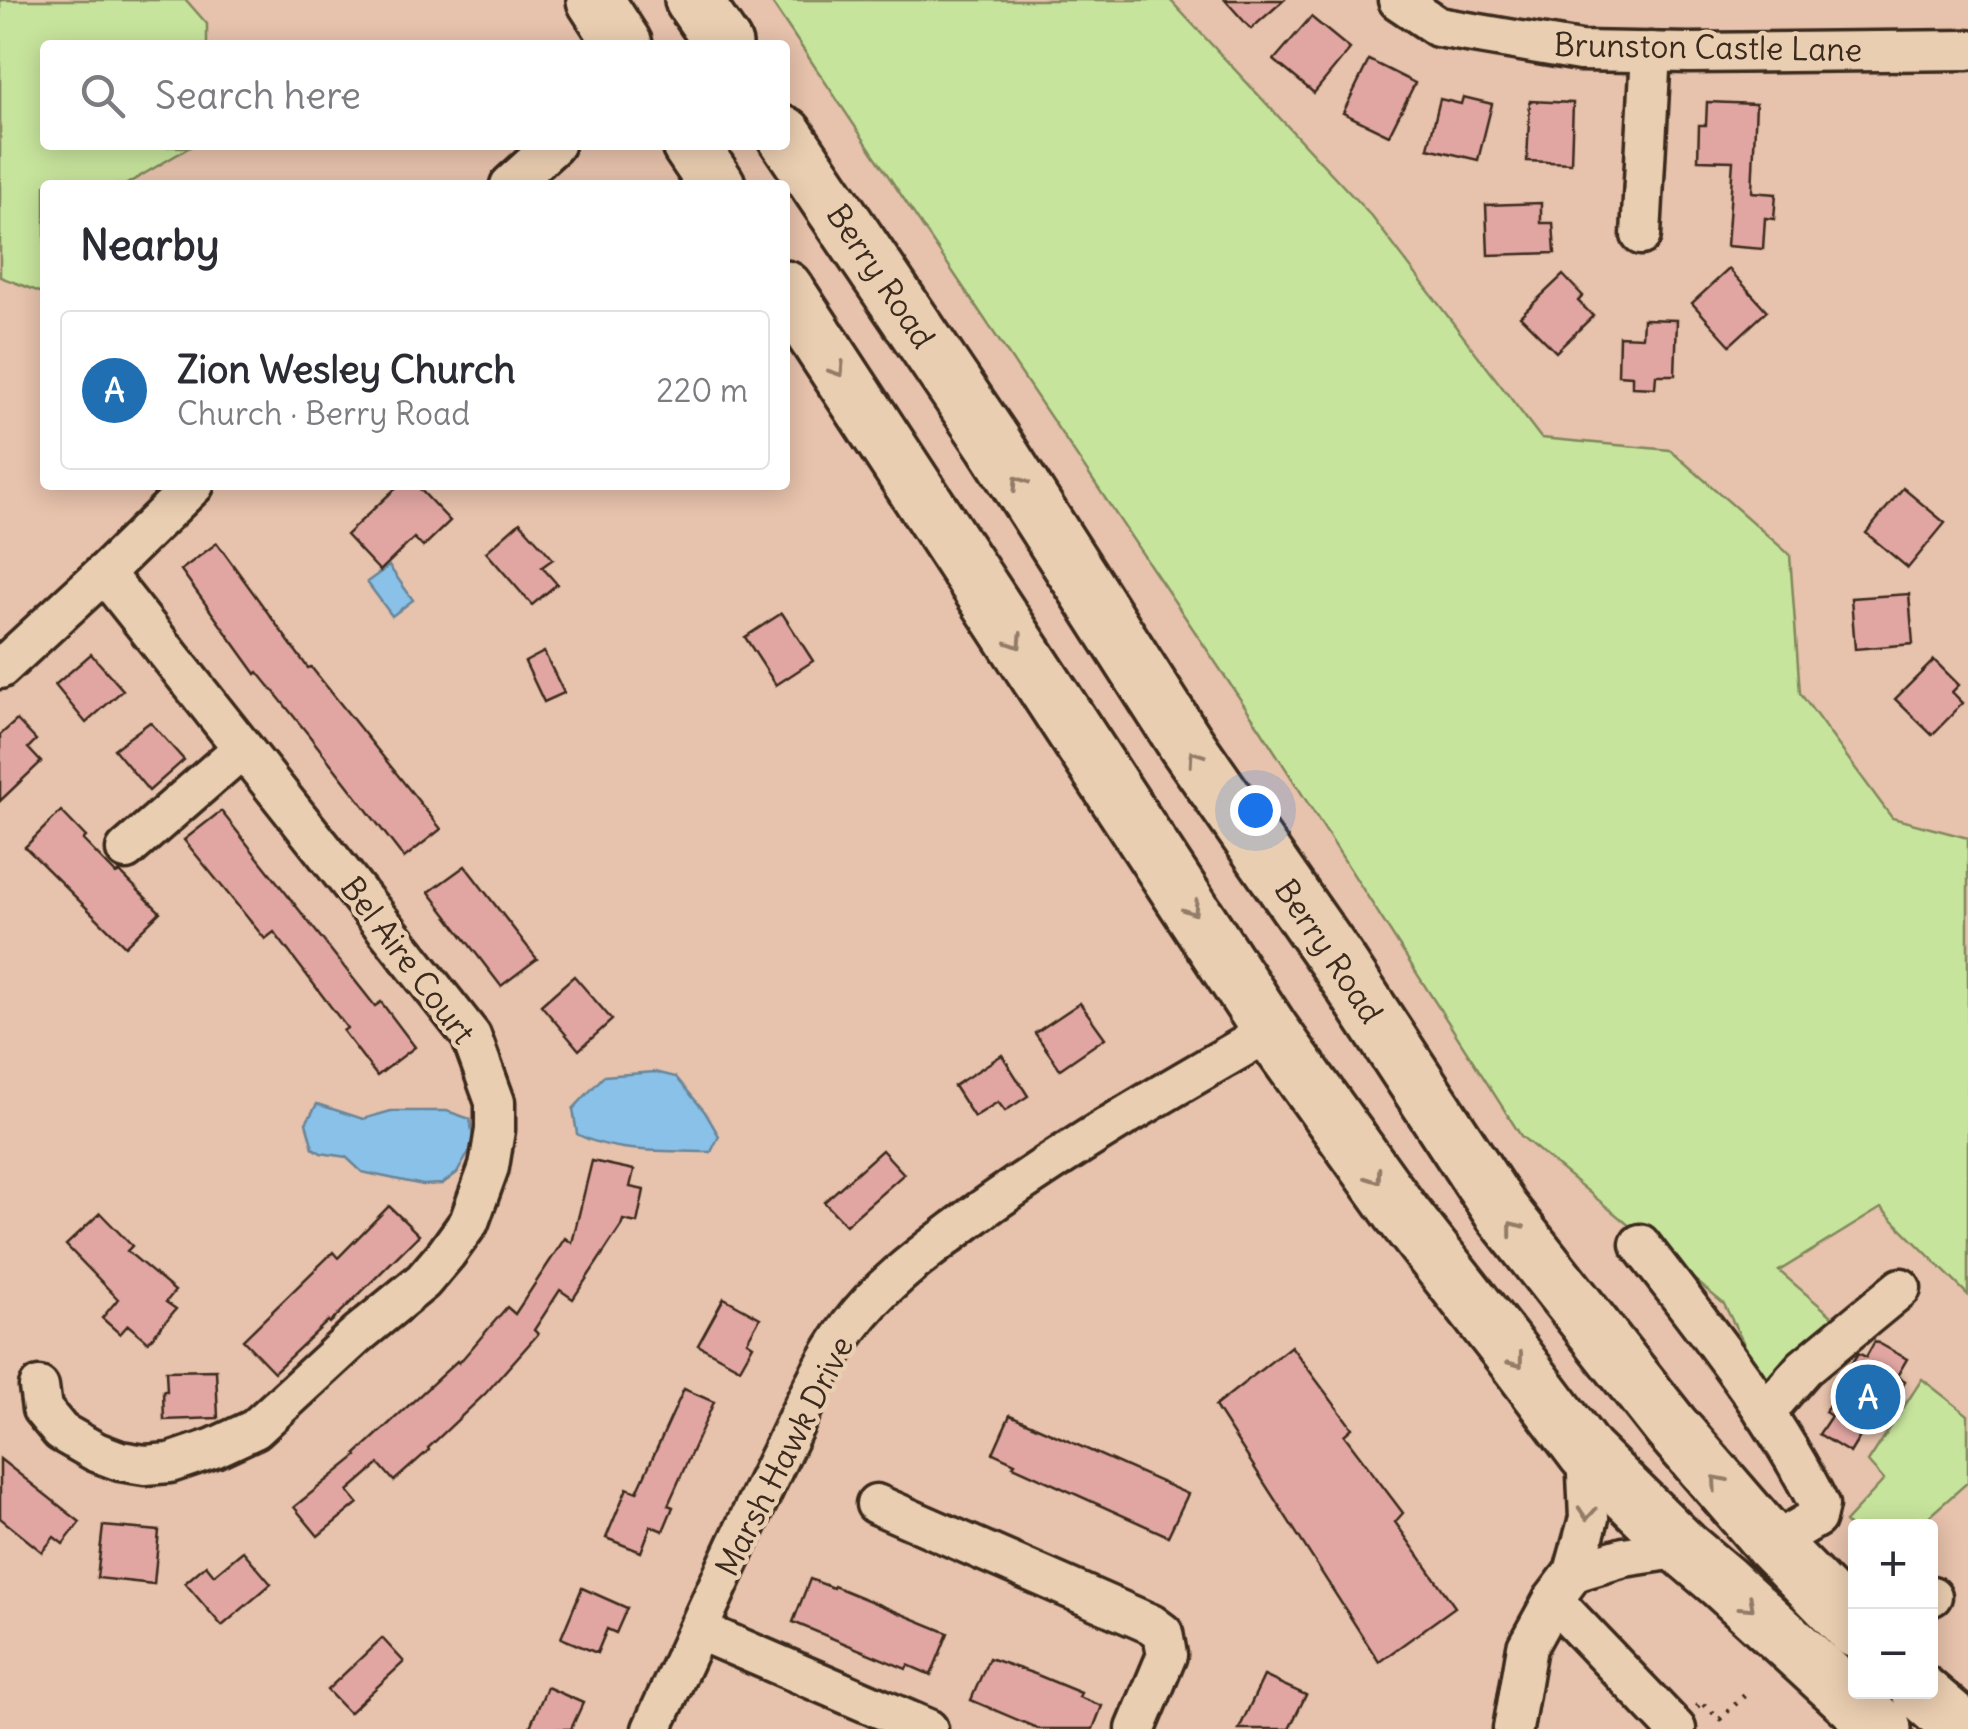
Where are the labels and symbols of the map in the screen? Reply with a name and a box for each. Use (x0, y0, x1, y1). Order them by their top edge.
street label: Brunston Castle Lane (1553, 24, 1863, 70)
street label: Berry Road (818, 196, 944, 356)
one-way arrow (826, 359, 845, 377)
one-way arrow (1013, 476, 1032, 494)
one-way arrow (1004, 632, 1023, 650)
one-way arrow (1189, 749, 1207, 768)
your location (1230, 785, 1281, 836)
street label: Bel Aire Court (332, 868, 484, 1052)
street label: Berry Road (1266, 871, 1392, 1031)
one-way arrow (1179, 899, 1198, 917)
one-way arrow (1364, 1166, 1381, 1184)
one-way arrow (1509, 1222, 1526, 1240)
street label: Marsh Hawk Drive (706, 1329, 862, 1583)
one-way arrow (1505, 1350, 1522, 1368)
pin: A (1836, 1360, 1900, 1434)
one-way arrow (1712, 1475, 1730, 1493)
one-way arrow (1576, 1506, 1598, 1522)
one-way arrow (1736, 1593, 1755, 1611)

